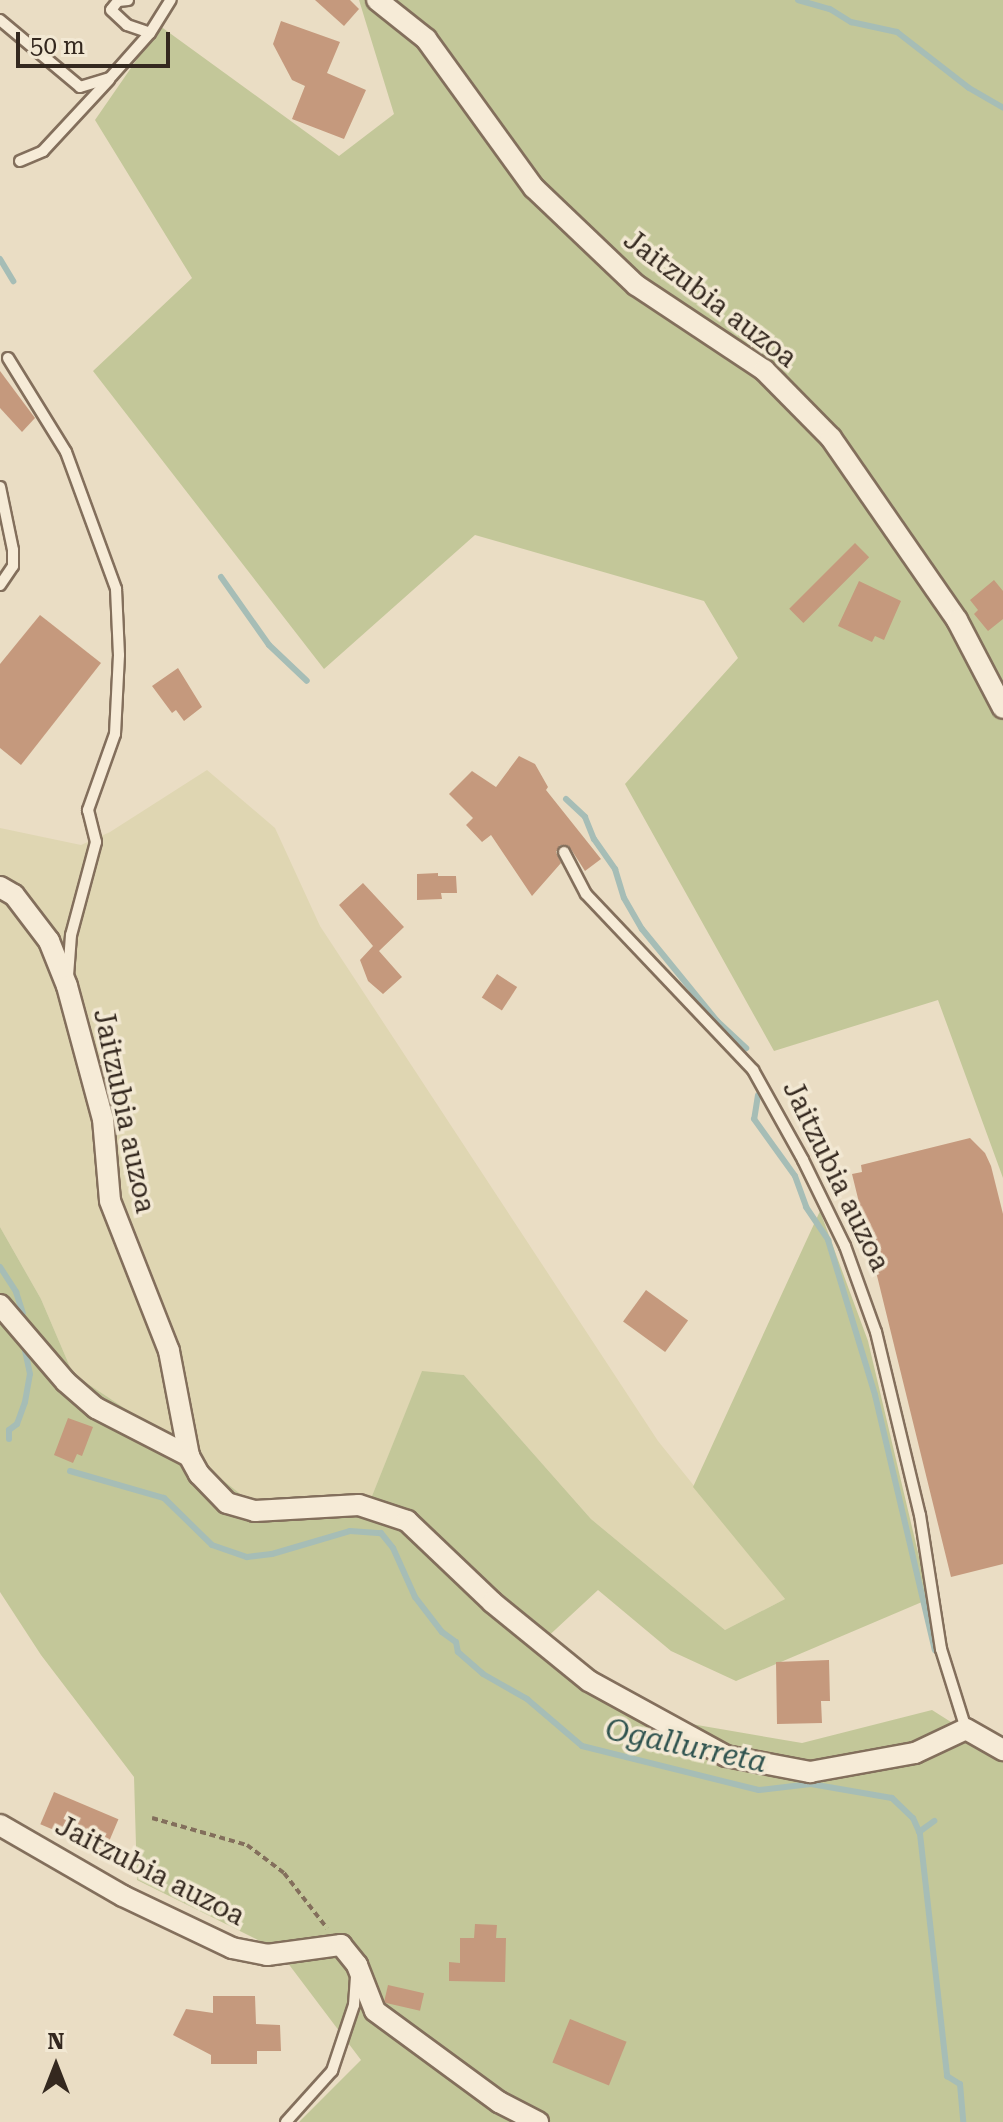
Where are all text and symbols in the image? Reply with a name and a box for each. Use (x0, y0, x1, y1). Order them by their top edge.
scale bar (20, 16, 174, 66)
text: 50 m (30, 32, 85, 60)
street label: Jaitzubia auzoa (617, 223, 803, 375)
street label: Jaitzubia auzoa (86, 1006, 162, 1216)
street label: Jaitzubia auzoa (775, 1075, 897, 1277)
water label: Ogallurreta (602, 1711, 770, 1781)
street label: Jaitzubia auzoa (50, 1809, 250, 1933)
north arrow (16, 2026, 96, 2106)
text: N (48, 2029, 64, 2054)

